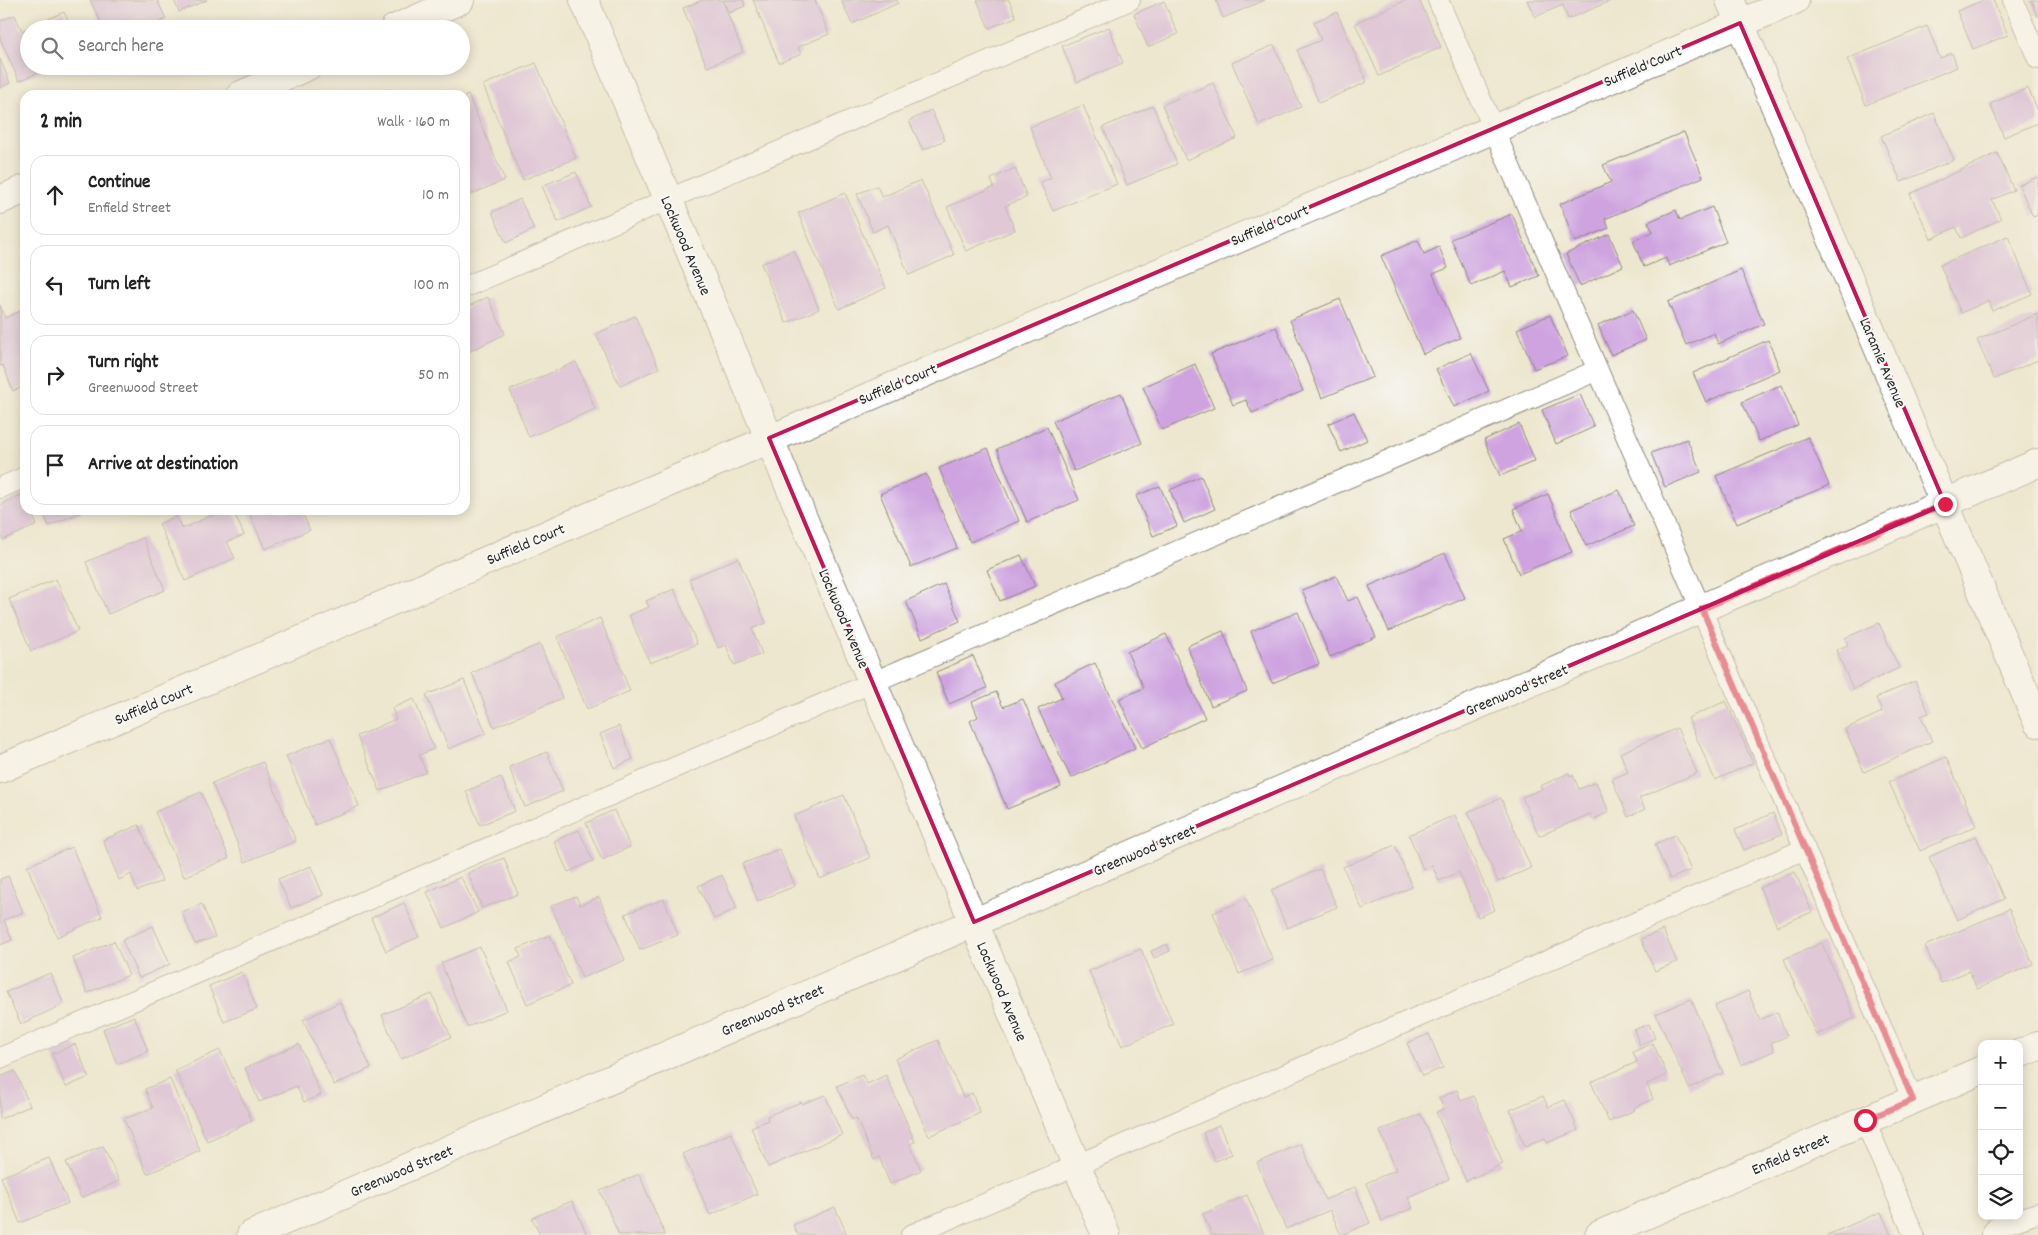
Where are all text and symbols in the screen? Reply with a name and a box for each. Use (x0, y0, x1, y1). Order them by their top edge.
search box (20, 20, 470, 75)
icon: search (38, 34, 66, 62)
text: Search here (78, 34, 164, 61)
street label: Suffield Court (1600, 40, 1686, 94)
text: 2 min (40, 108, 82, 138)
text: Walk · 160 m (377, 111, 450, 134)
text: Continue (88, 170, 150, 197)
icon: ahead (41, 181, 69, 209)
text: 10 m (422, 184, 449, 207)
street label: Lockwood Avenue (653, 193, 716, 299)
text: Enfield Street (88, 197, 171, 220)
street label: Suffield Court (1227, 199, 1313, 253)
icon: left (41, 271, 69, 299)
text: Turn left (88, 272, 151, 299)
text: 100 m (413, 274, 449, 297)
street label: Laramie Avenue (1852, 314, 1911, 412)
text: Turn right (88, 350, 159, 377)
street label: Suffield Court (855, 358, 941, 412)
icon: right (41, 361, 69, 389)
text: 50 m (418, 364, 449, 387)
text: Greenwood Street (88, 377, 198, 400)
icon: arrive (41, 451, 69, 479)
text: Arrive at destination (88, 452, 238, 479)
route end (1934, 493, 1957, 516)
street label: Suffield Court (483, 518, 569, 572)
street label: Lockwood Avenue (811, 566, 874, 672)
street label: Greenwood Street (1462, 659, 1572, 723)
street label: Suffield Court (111, 678, 197, 732)
street label: Greenwood Street (1090, 819, 1200, 883)
street label: Lockwood Avenue (969, 939, 1032, 1045)
street label: Greenwood Street (718, 979, 828, 1043)
map controls (1978, 1040, 2023, 1220)
button: + (1978, 1040, 2023, 1085)
button: − (1978, 1085, 2023, 1130)
route start (1854, 1109, 1877, 1132)
street label: Enfield Street (1748, 1128, 1834, 1182)
button: locate (1978, 1130, 2023, 1175)
street label: Greenwood Street (347, 1140, 457, 1204)
button: layers (1978, 1175, 2023, 1220)

